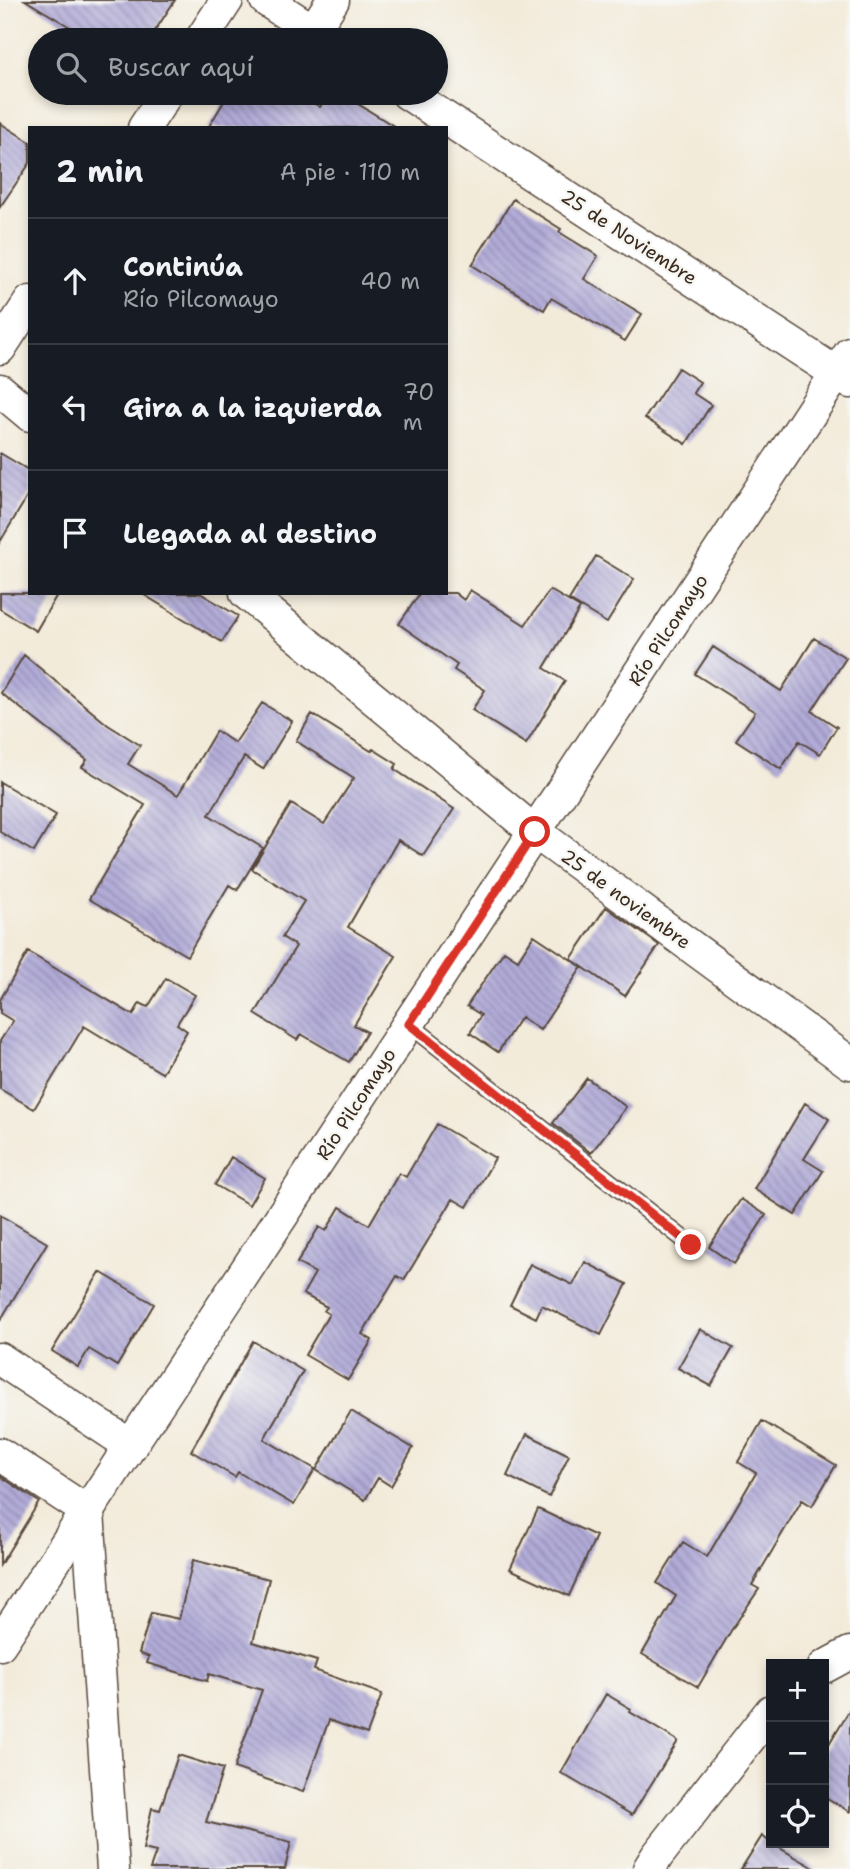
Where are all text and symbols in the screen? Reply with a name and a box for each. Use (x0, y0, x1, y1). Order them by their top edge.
search box (28, 28, 448, 105)
icon: search (52, 48, 90, 86)
text: Buscar aquí (108, 49, 254, 84)
text: 2 min (56, 151, 143, 192)
text: A pie · 110 m (280, 157, 420, 187)
street label: 25 de Noviembre (556, 184, 702, 290)
text: Continúa (123, 249, 243, 284)
icon: ahead (56, 262, 94, 300)
text: 40 m (360, 266, 420, 296)
text: Río Pilcomayo (123, 284, 279, 314)
text: 70 m (403, 377, 434, 437)
icon: left (56, 388, 94, 426)
text: Gira a la izquierda (123, 390, 382, 425)
icon: arrive (56, 514, 94, 552)
text: Llegada al destino (123, 516, 377, 551)
street label: Río Pilcomayo (623, 569, 713, 691)
route start (519, 816, 550, 847)
street label: 25 de noviembre (556, 843, 696, 955)
street label: Río Pilcomayo (311, 1043, 401, 1165)
route end (675, 1229, 706, 1260)
map controls (766, 1659, 829, 1848)
button: + (766, 1659, 829, 1722)
button: − (766, 1722, 829, 1785)
button: locate (766, 1785, 829, 1848)

